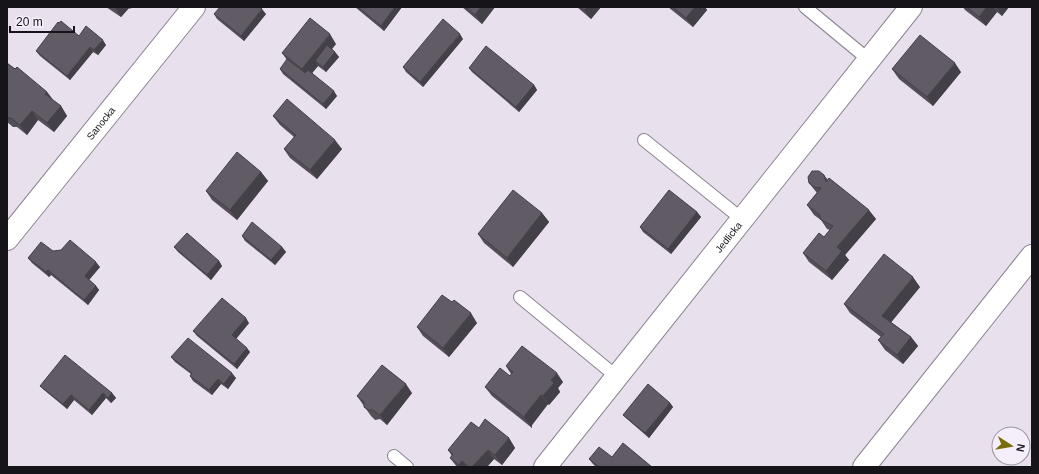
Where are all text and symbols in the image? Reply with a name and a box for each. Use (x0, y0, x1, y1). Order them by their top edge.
scale bar (10, 8, 74, 34)
text: 20 m (16, 15, 43, 29)
street label: Sanocka (84, 104, 117, 142)
street label: Jedlicka (712, 219, 744, 255)
north arrow (991, 426, 1031, 466)
text: N (1014, 443, 1027, 453)

